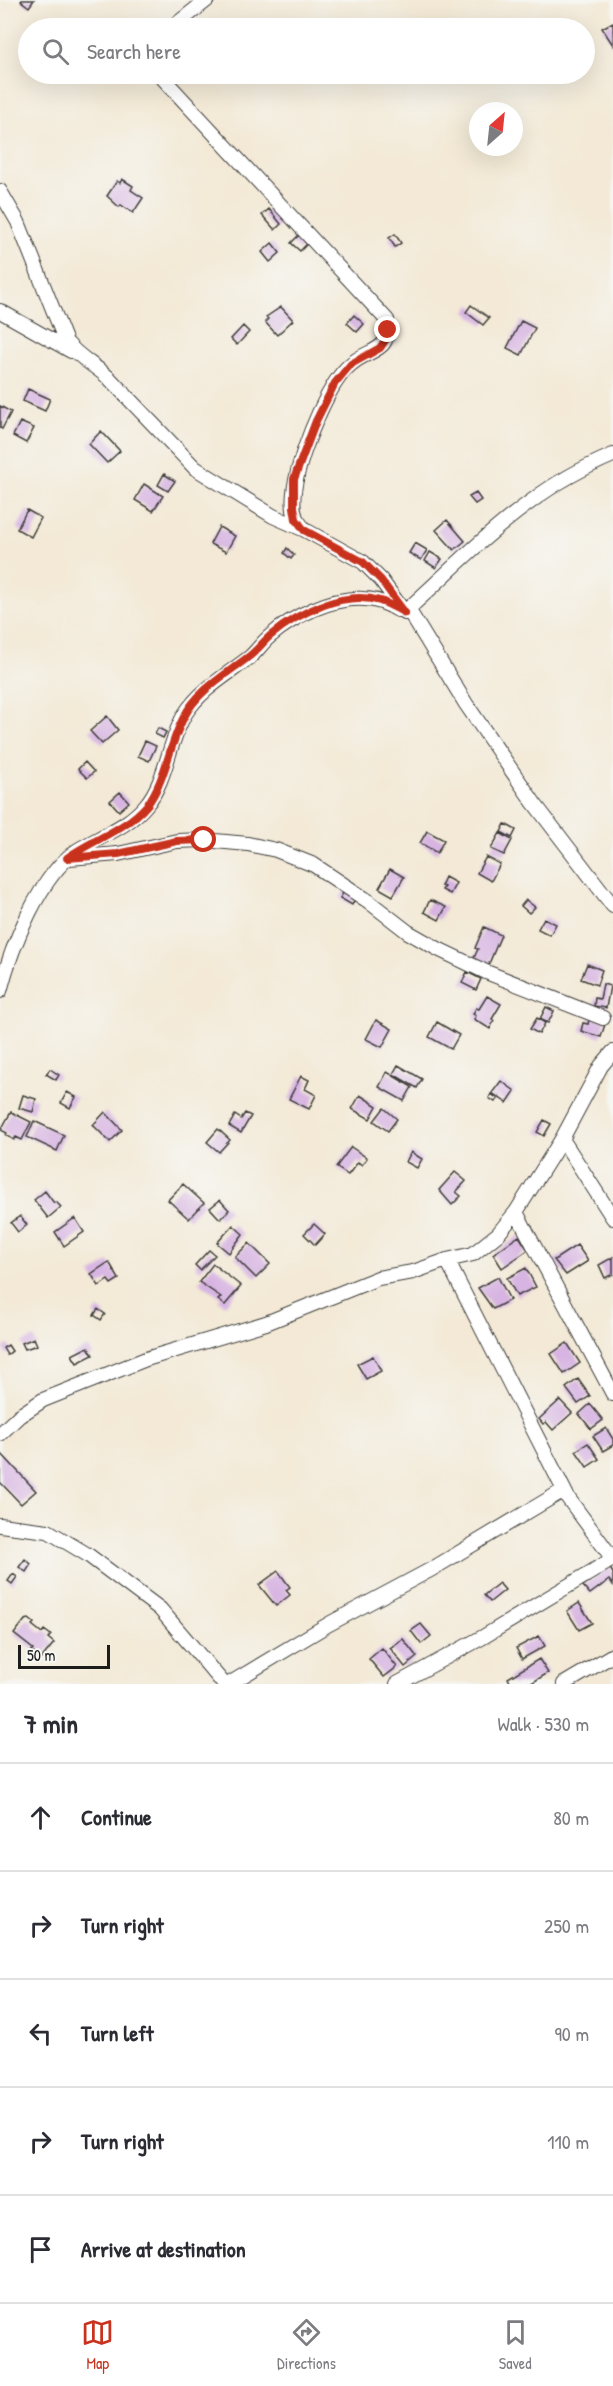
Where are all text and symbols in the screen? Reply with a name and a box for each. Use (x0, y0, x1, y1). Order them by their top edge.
search box (18, 18, 595, 84)
icon: search (39, 35, 72, 68)
text: Search here (87, 36, 181, 66)
north arrow (469, 102, 523, 156)
route end (374, 316, 400, 342)
route start (190, 826, 216, 852)
scale bar (18, 1642, 110, 1670)
text: 50 m (27, 1644, 56, 1666)
text: 7 min (24, 1706, 78, 1741)
text: Walk · 530 m (497, 1710, 589, 1737)
icon: ahead (24, 1801, 57, 1834)
text: Continue (81, 1802, 152, 1832)
text: 80 m (553, 1804, 589, 1831)
icon: right (24, 1909, 57, 1942)
text: Turn right (81, 1910, 164, 1940)
text: 250 m (544, 1912, 589, 1939)
icon: left (24, 2017, 57, 2050)
text: Turn left (81, 2018, 154, 2048)
text: 90 m (555, 2020, 589, 2047)
icon: right (24, 2125, 57, 2158)
text: Turn right (81, 2126, 164, 2156)
text: 110 m (547, 2128, 589, 2155)
icon: arrive (24, 2233, 57, 2266)
text: Arrive at destination (81, 2234, 246, 2264)
tab: Map (81, 2316, 114, 2374)
tab: Directions (277, 2316, 336, 2374)
tab: Saved (499, 2316, 532, 2374)

